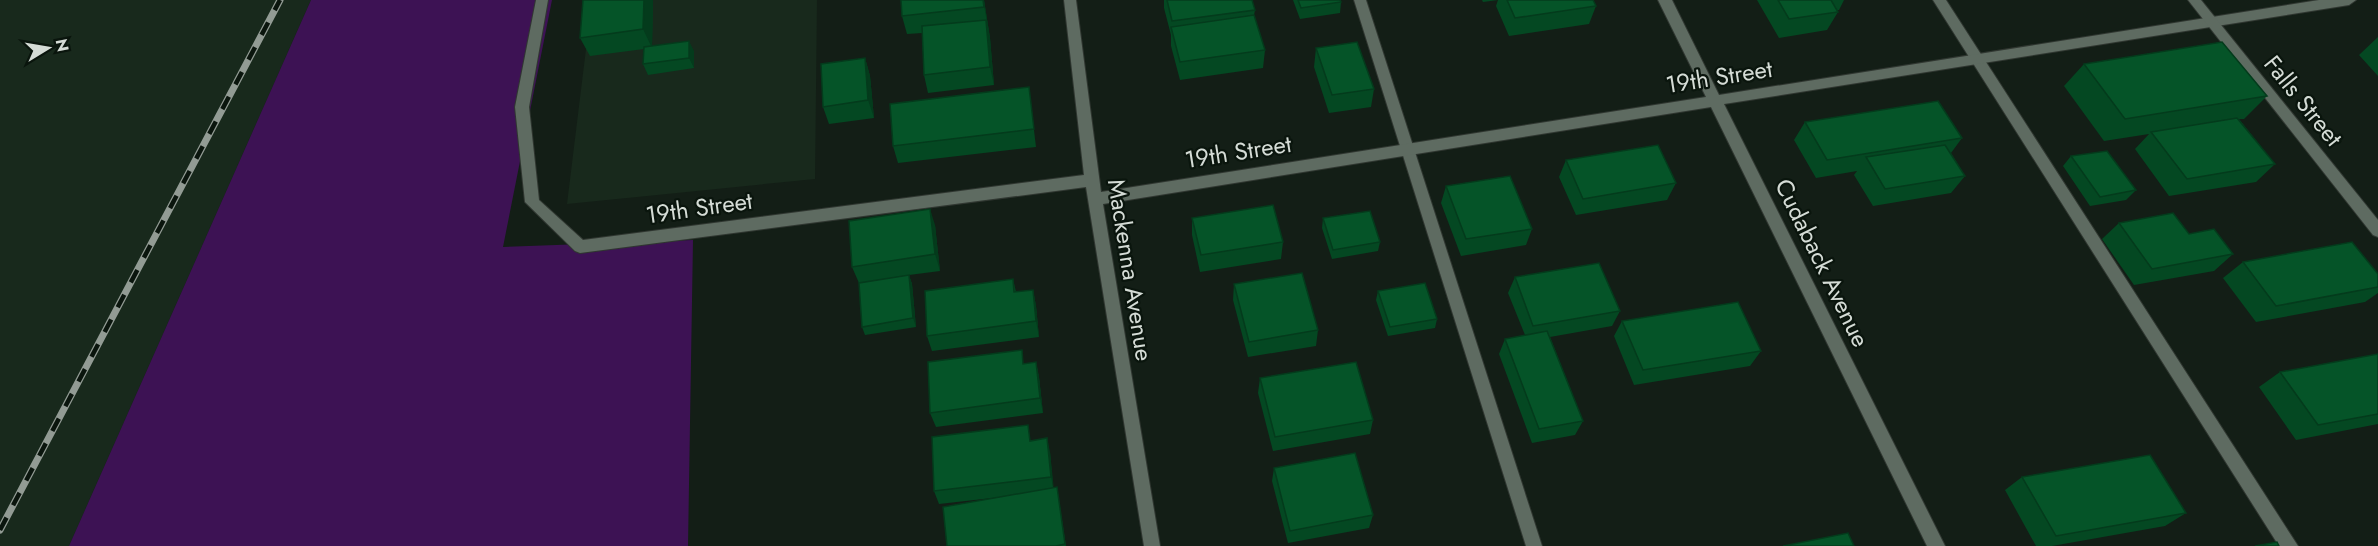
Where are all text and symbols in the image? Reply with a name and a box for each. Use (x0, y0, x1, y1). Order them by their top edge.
north arrow (18, 18, 78, 78)
text: N (50, 37, 75, 54)
street label: Falls Street (2256, 48, 2351, 154)
street label: 19th Street (1663, 51, 1775, 102)
street label: 19th Street (1182, 126, 1294, 177)
street label: Cudaback Avenue (1767, 173, 1878, 353)
street label: Mackenna Avenue (1099, 176, 1162, 363)
street label: 19th Street (643, 183, 755, 232)

